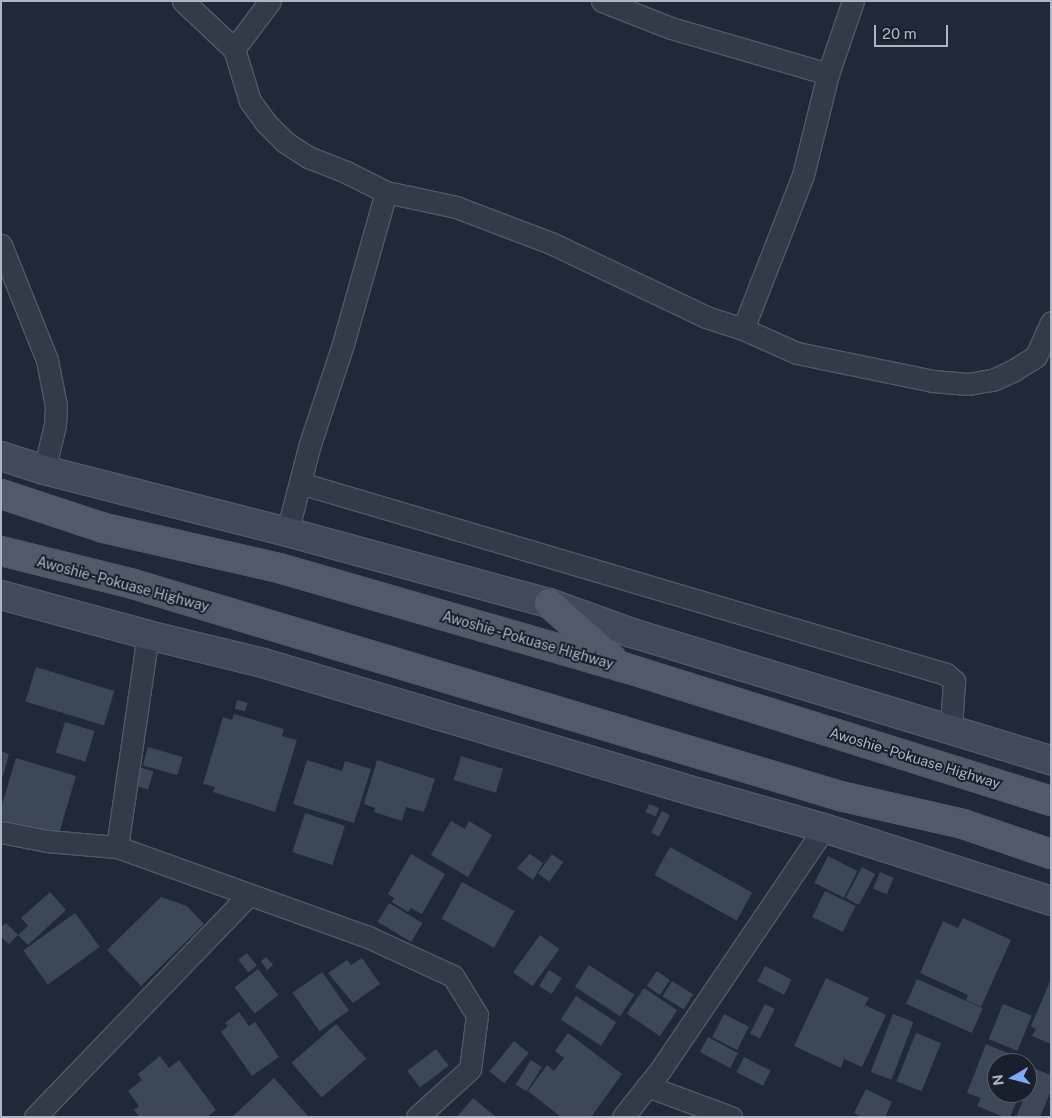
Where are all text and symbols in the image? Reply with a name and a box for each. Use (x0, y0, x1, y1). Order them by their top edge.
scale bar (877, 15, 951, 47)
text: 20 m (882, 25, 917, 42)
street label: Awoshie - Pokuase Highway (33, 552, 213, 616)
street label: Awoshie - Pokuase Highway (438, 607, 618, 673)
street label: Awoshie - Pokuase Highway (826, 723, 1004, 793)
north arrow (987, 1053, 1037, 1103)
text: N (989, 1073, 1007, 1086)

